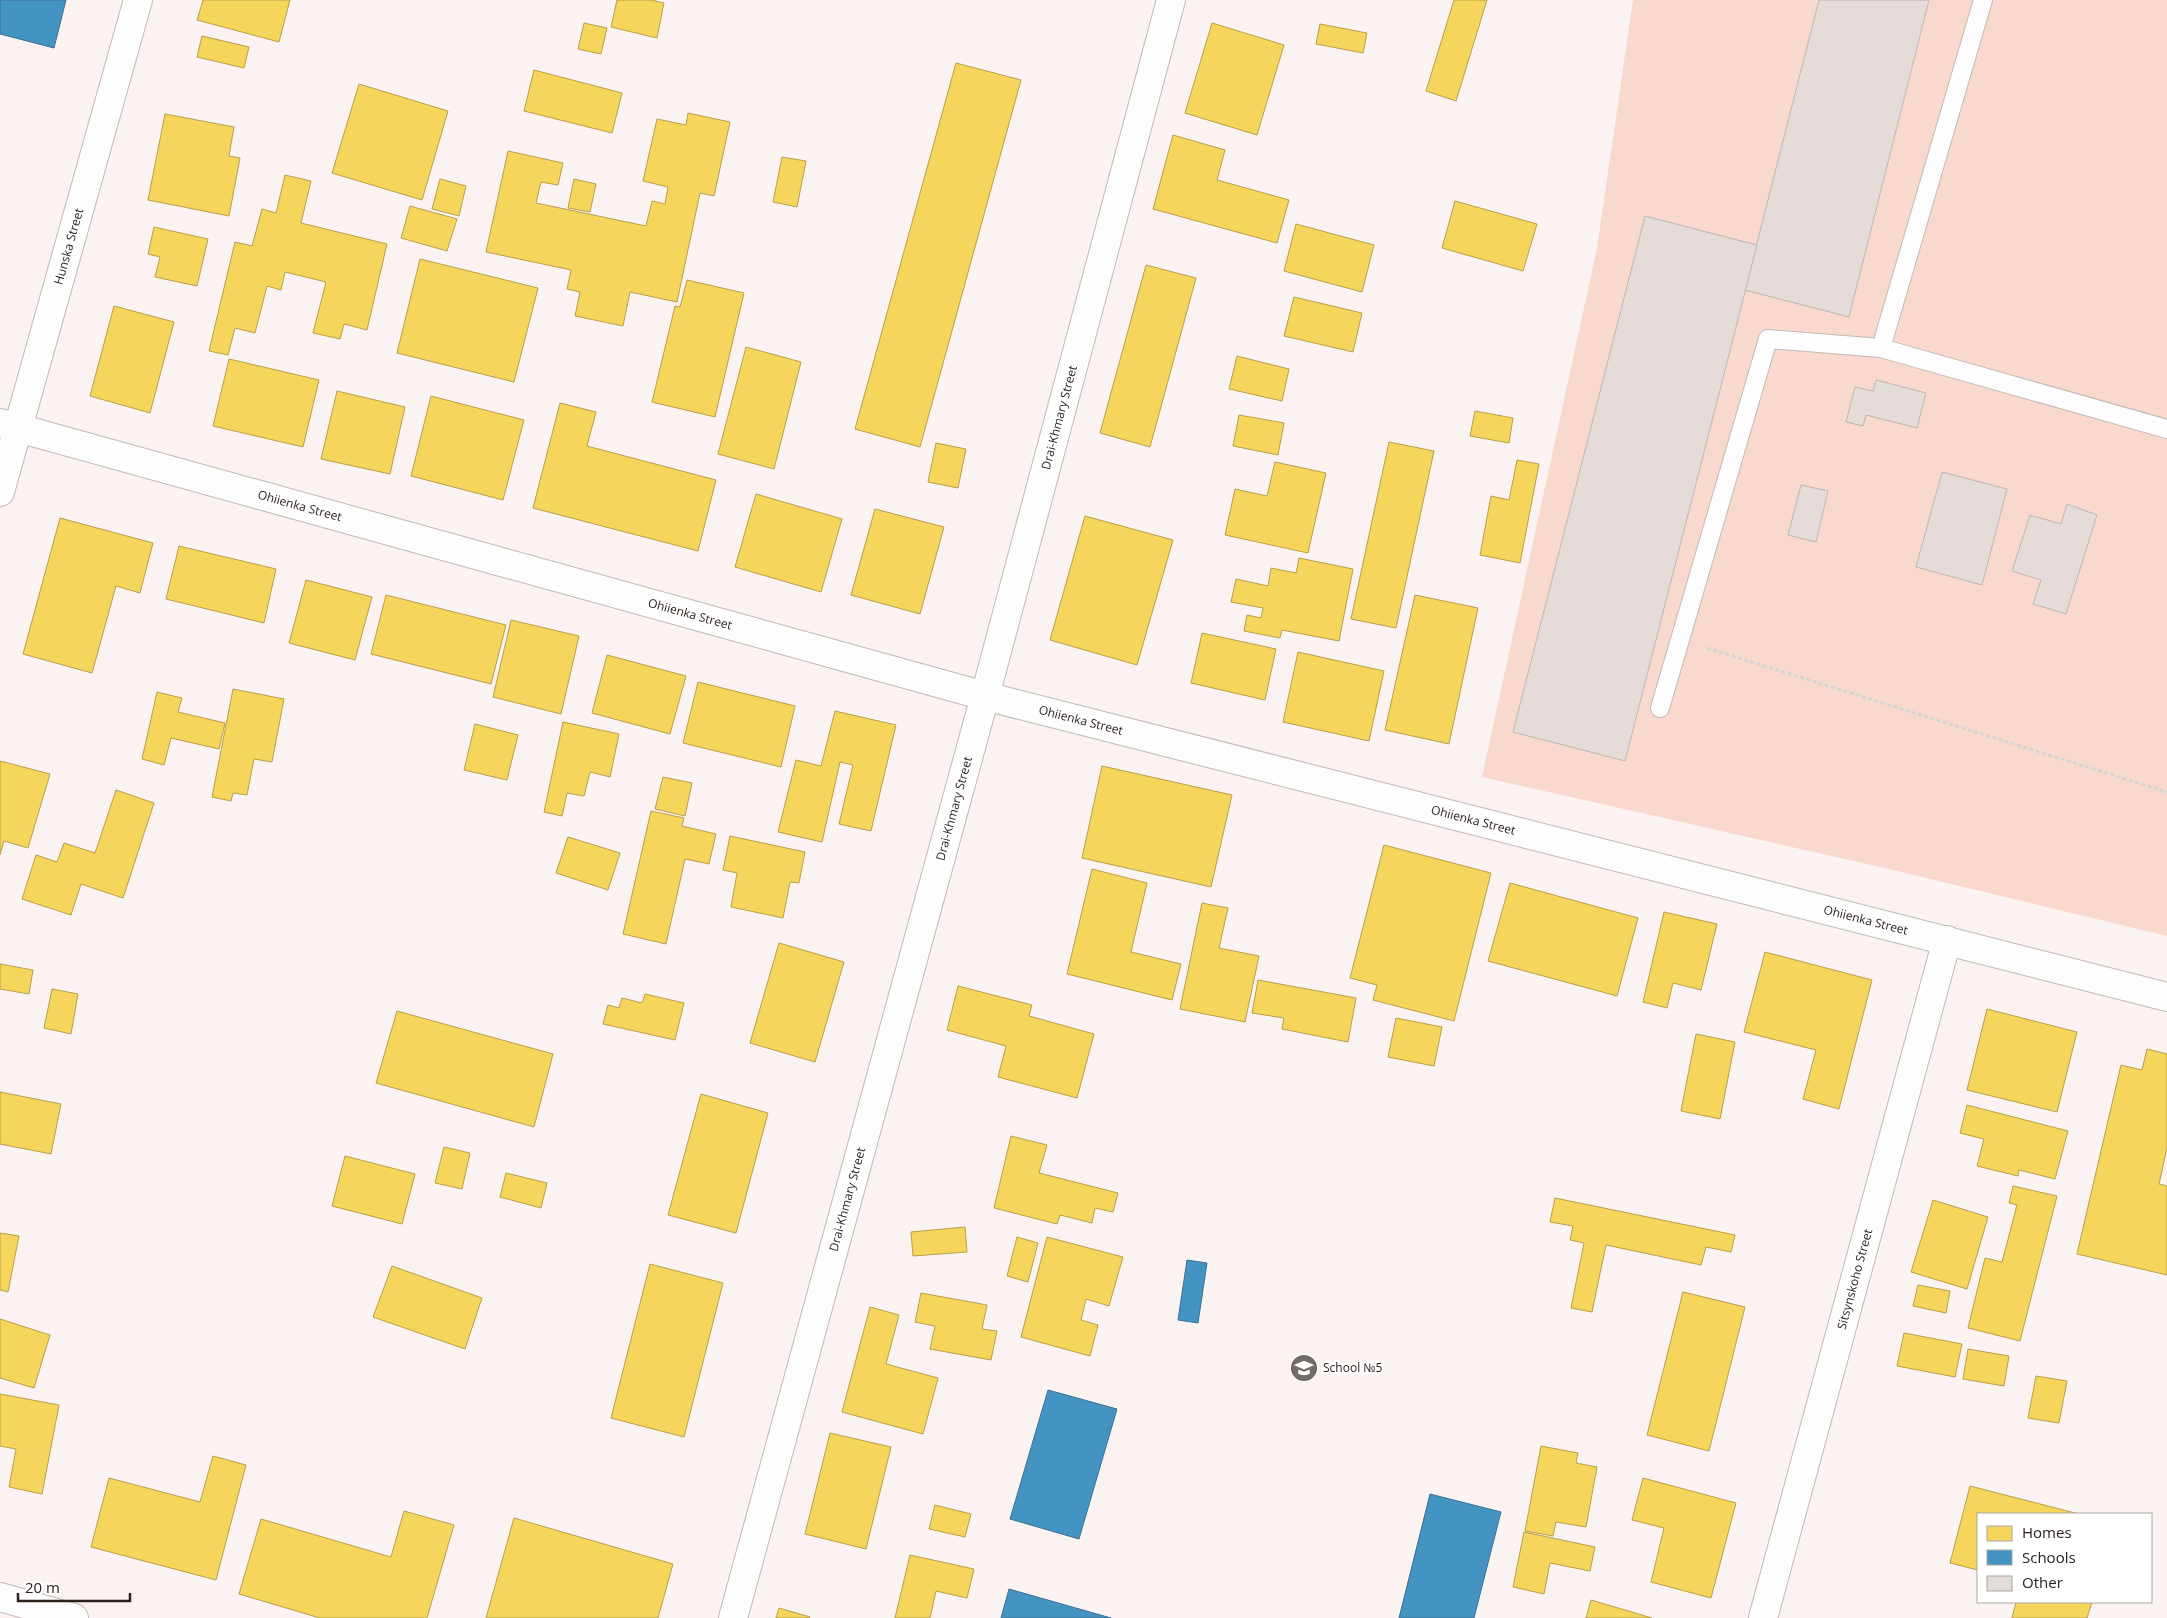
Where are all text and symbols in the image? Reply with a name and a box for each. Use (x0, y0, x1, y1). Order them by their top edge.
street label: Hunska Street (50, 206, 87, 287)
street label: Drai-Khmary Street (1037, 363, 1081, 471)
street label: Ohiienka Street (256, 486, 344, 525)
street label: Ohiienka Street (646, 594, 734, 634)
street label: Ohiienka Street (1037, 701, 1125, 739)
street label: Drai-Khmary Street (931, 755, 976, 863)
street label: Ohiienka Street (1429, 801, 1517, 839)
street label: Ohiienka Street (1822, 901, 1910, 939)
street label: Drai-Khmary Street (825, 1145, 869, 1253)
street label: Sitsynskoho Street (1833, 1227, 1876, 1331)
school or university icon: School №5 (1289, 1353, 1319, 1383)
place label: School №5 (1323, 1359, 1382, 1376)
legend (1977, 1513, 2152, 1603)
text: Homes (2022, 1522, 2072, 1542)
text: Schools (2022, 1547, 2076, 1567)
scale bar (18, 1570, 130, 1602)
text: Other (2022, 1572, 2063, 1592)
text: 20 m (25, 1577, 60, 1597)

